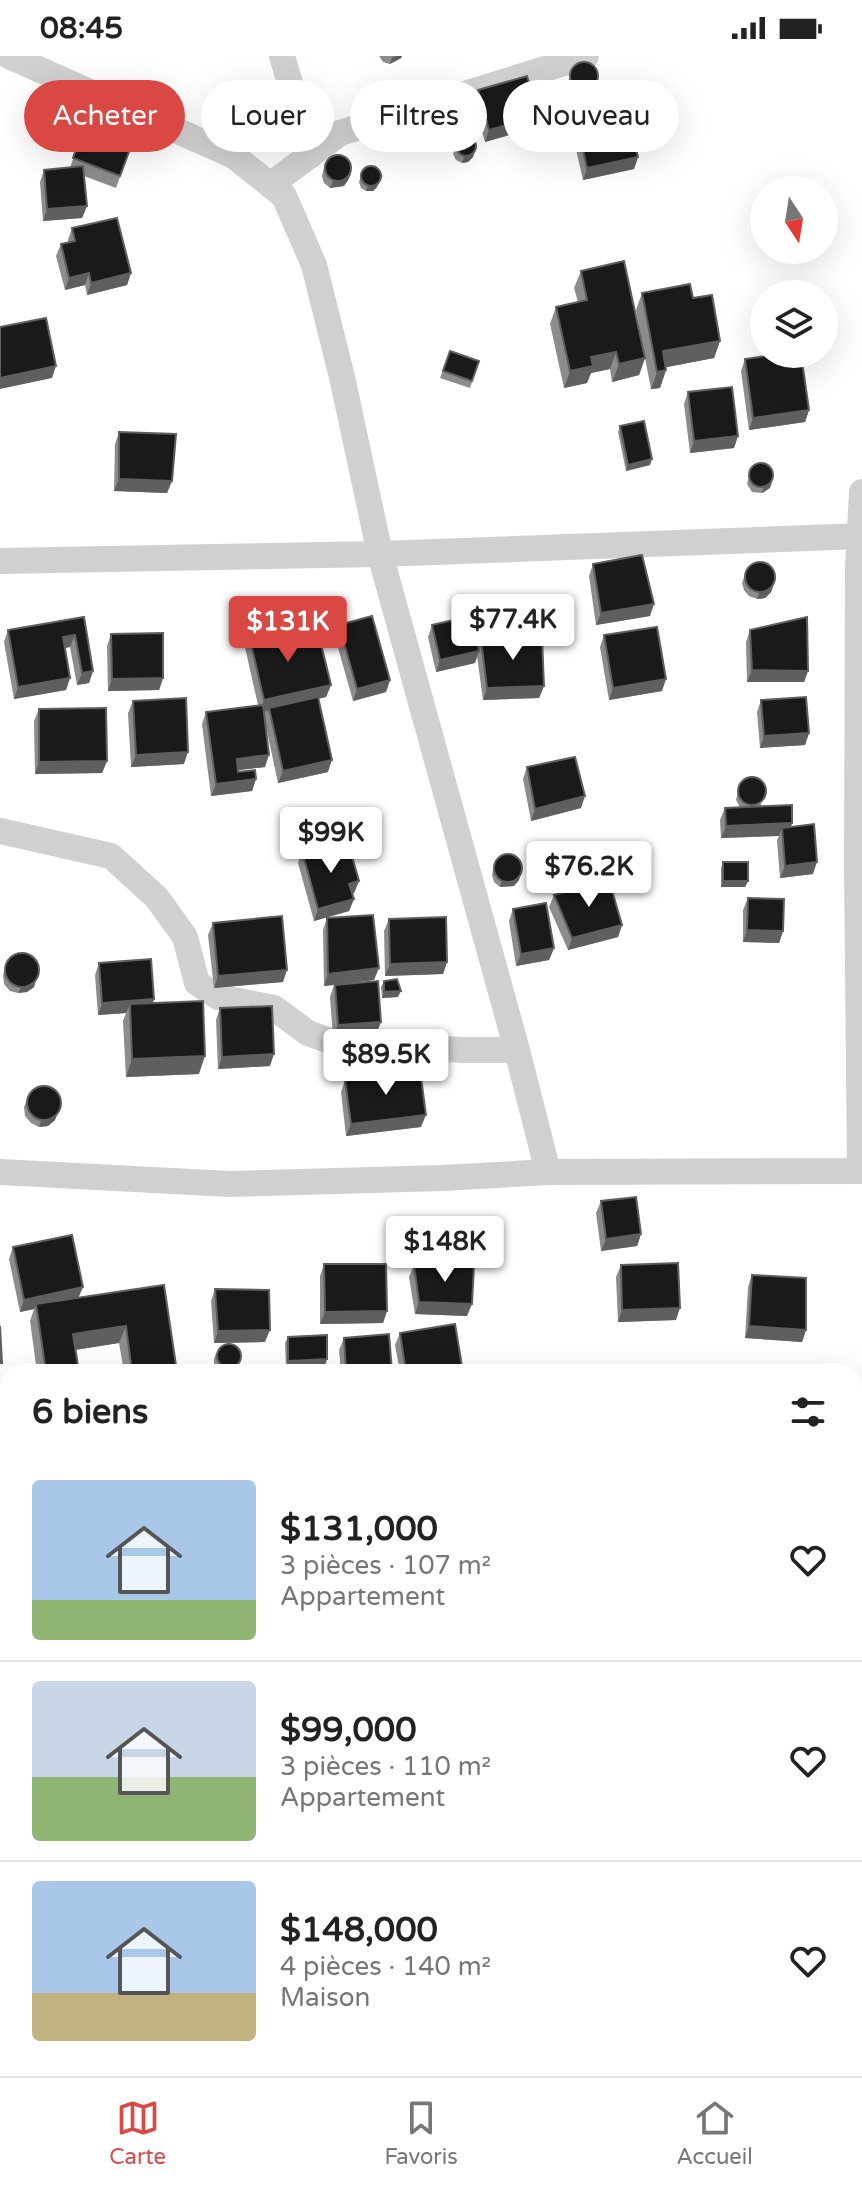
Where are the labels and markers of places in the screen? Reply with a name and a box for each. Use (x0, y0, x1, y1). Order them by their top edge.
pin: $77.4K (448, 594, 578, 662)
pin: $131K (232, 596, 344, 664)
pin: $99K (284, 807, 378, 875)
pin: $76.2K (524, 841, 654, 909)
pin: $89.5K (321, 1029, 451, 1097)
pin: $148K (389, 1216, 501, 1284)

